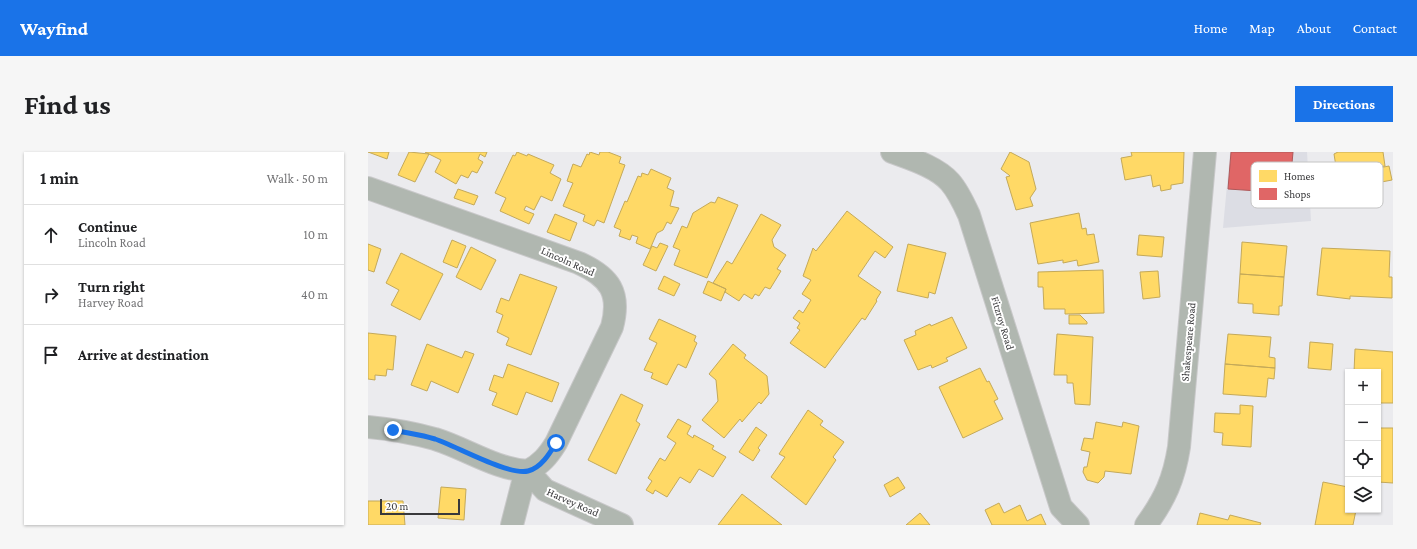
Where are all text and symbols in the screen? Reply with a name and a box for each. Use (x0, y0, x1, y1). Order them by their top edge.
text: Wayfind (20, 18, 88, 39)
text: Home (1194, 20, 1227, 36)
text: Map (1249, 20, 1275, 36)
text: About (1297, 20, 1331, 36)
text: Contact (1353, 20, 1397, 36)
button: Directions (1295, 86, 1393, 122)
text: Find us (24, 89, 111, 120)
legend (1251, 162, 1383, 208)
text: 1 min (40, 169, 79, 188)
text: Homes (1284, 170, 1315, 182)
text: Walk · 50 m (267, 171, 328, 186)
text: Shops (1284, 188, 1311, 201)
text: Continue (78, 219, 137, 235)
icon: ahead (40, 224, 62, 246)
text: 10 m (303, 227, 328, 242)
text: Lincoln Road (78, 235, 146, 250)
street label: Lincoln Road (539, 244, 597, 278)
text: Turn right (78, 279, 145, 295)
icon: right (40, 284, 62, 306)
text: 40 m (301, 287, 328, 302)
text: Harvey Road (78, 295, 144, 310)
street label: Fitzroy Road (988, 295, 1017, 352)
street label: Shakespeare Road (1179, 302, 1198, 382)
icon: arrive (40, 344, 62, 366)
text: Arrive at destination (78, 347, 209, 363)
map controls (1345, 369, 1381, 513)
button: + (1345, 369, 1381, 405)
button: − (1345, 405, 1381, 441)
route end (384, 421, 402, 439)
route start (547, 434, 565, 452)
button: locate (1345, 441, 1381, 477)
button: layers (1345, 477, 1381, 513)
street label: Harvey Road (545, 485, 601, 520)
scale bar (380, 497, 460, 516)
text: 20 m (386, 500, 408, 512)

